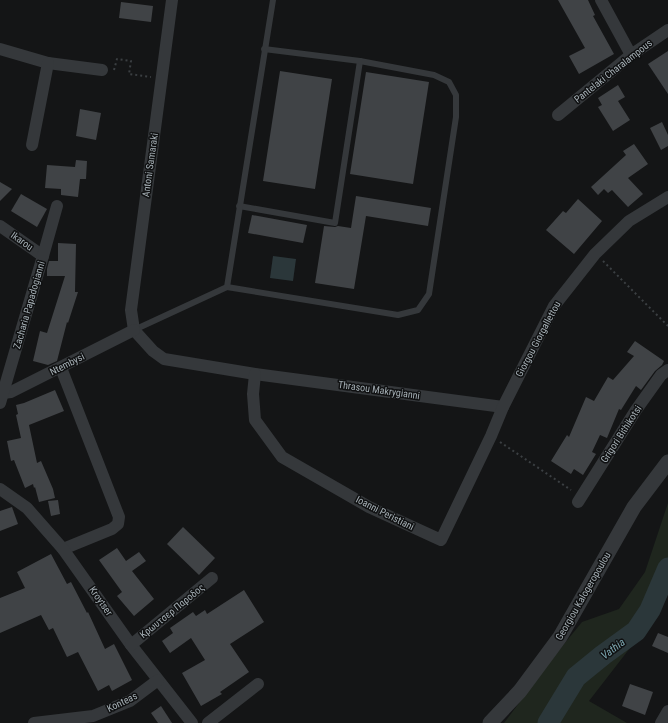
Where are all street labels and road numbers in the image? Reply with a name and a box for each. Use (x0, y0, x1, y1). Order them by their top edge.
street label: Pantelaki Charalampous (572, 37, 654, 105)
street label: Antoni Samaraki (140, 132, 160, 198)
street label: Ikarou (9, 229, 35, 253)
street label: Zacharia Papadogianni (11, 260, 47, 350)
street label: Giorgou Giorgallettou (513, 299, 563, 379)
street label: Ntembysi (48, 351, 86, 377)
street label: Thrasou Makrygianni (337, 379, 421, 401)
street label: Grigori Bithikotsi (598, 403, 644, 465)
street label: Ioanni Peristiani (354, 494, 416, 532)
street label: Georgiou Kalogeropoulou (553, 550, 613, 642)
street label: Κρωυτσερ Παροδος (138, 581, 207, 641)
street label: Kroytser (87, 584, 115, 618)
street label: Konteas (105, 690, 139, 714)

